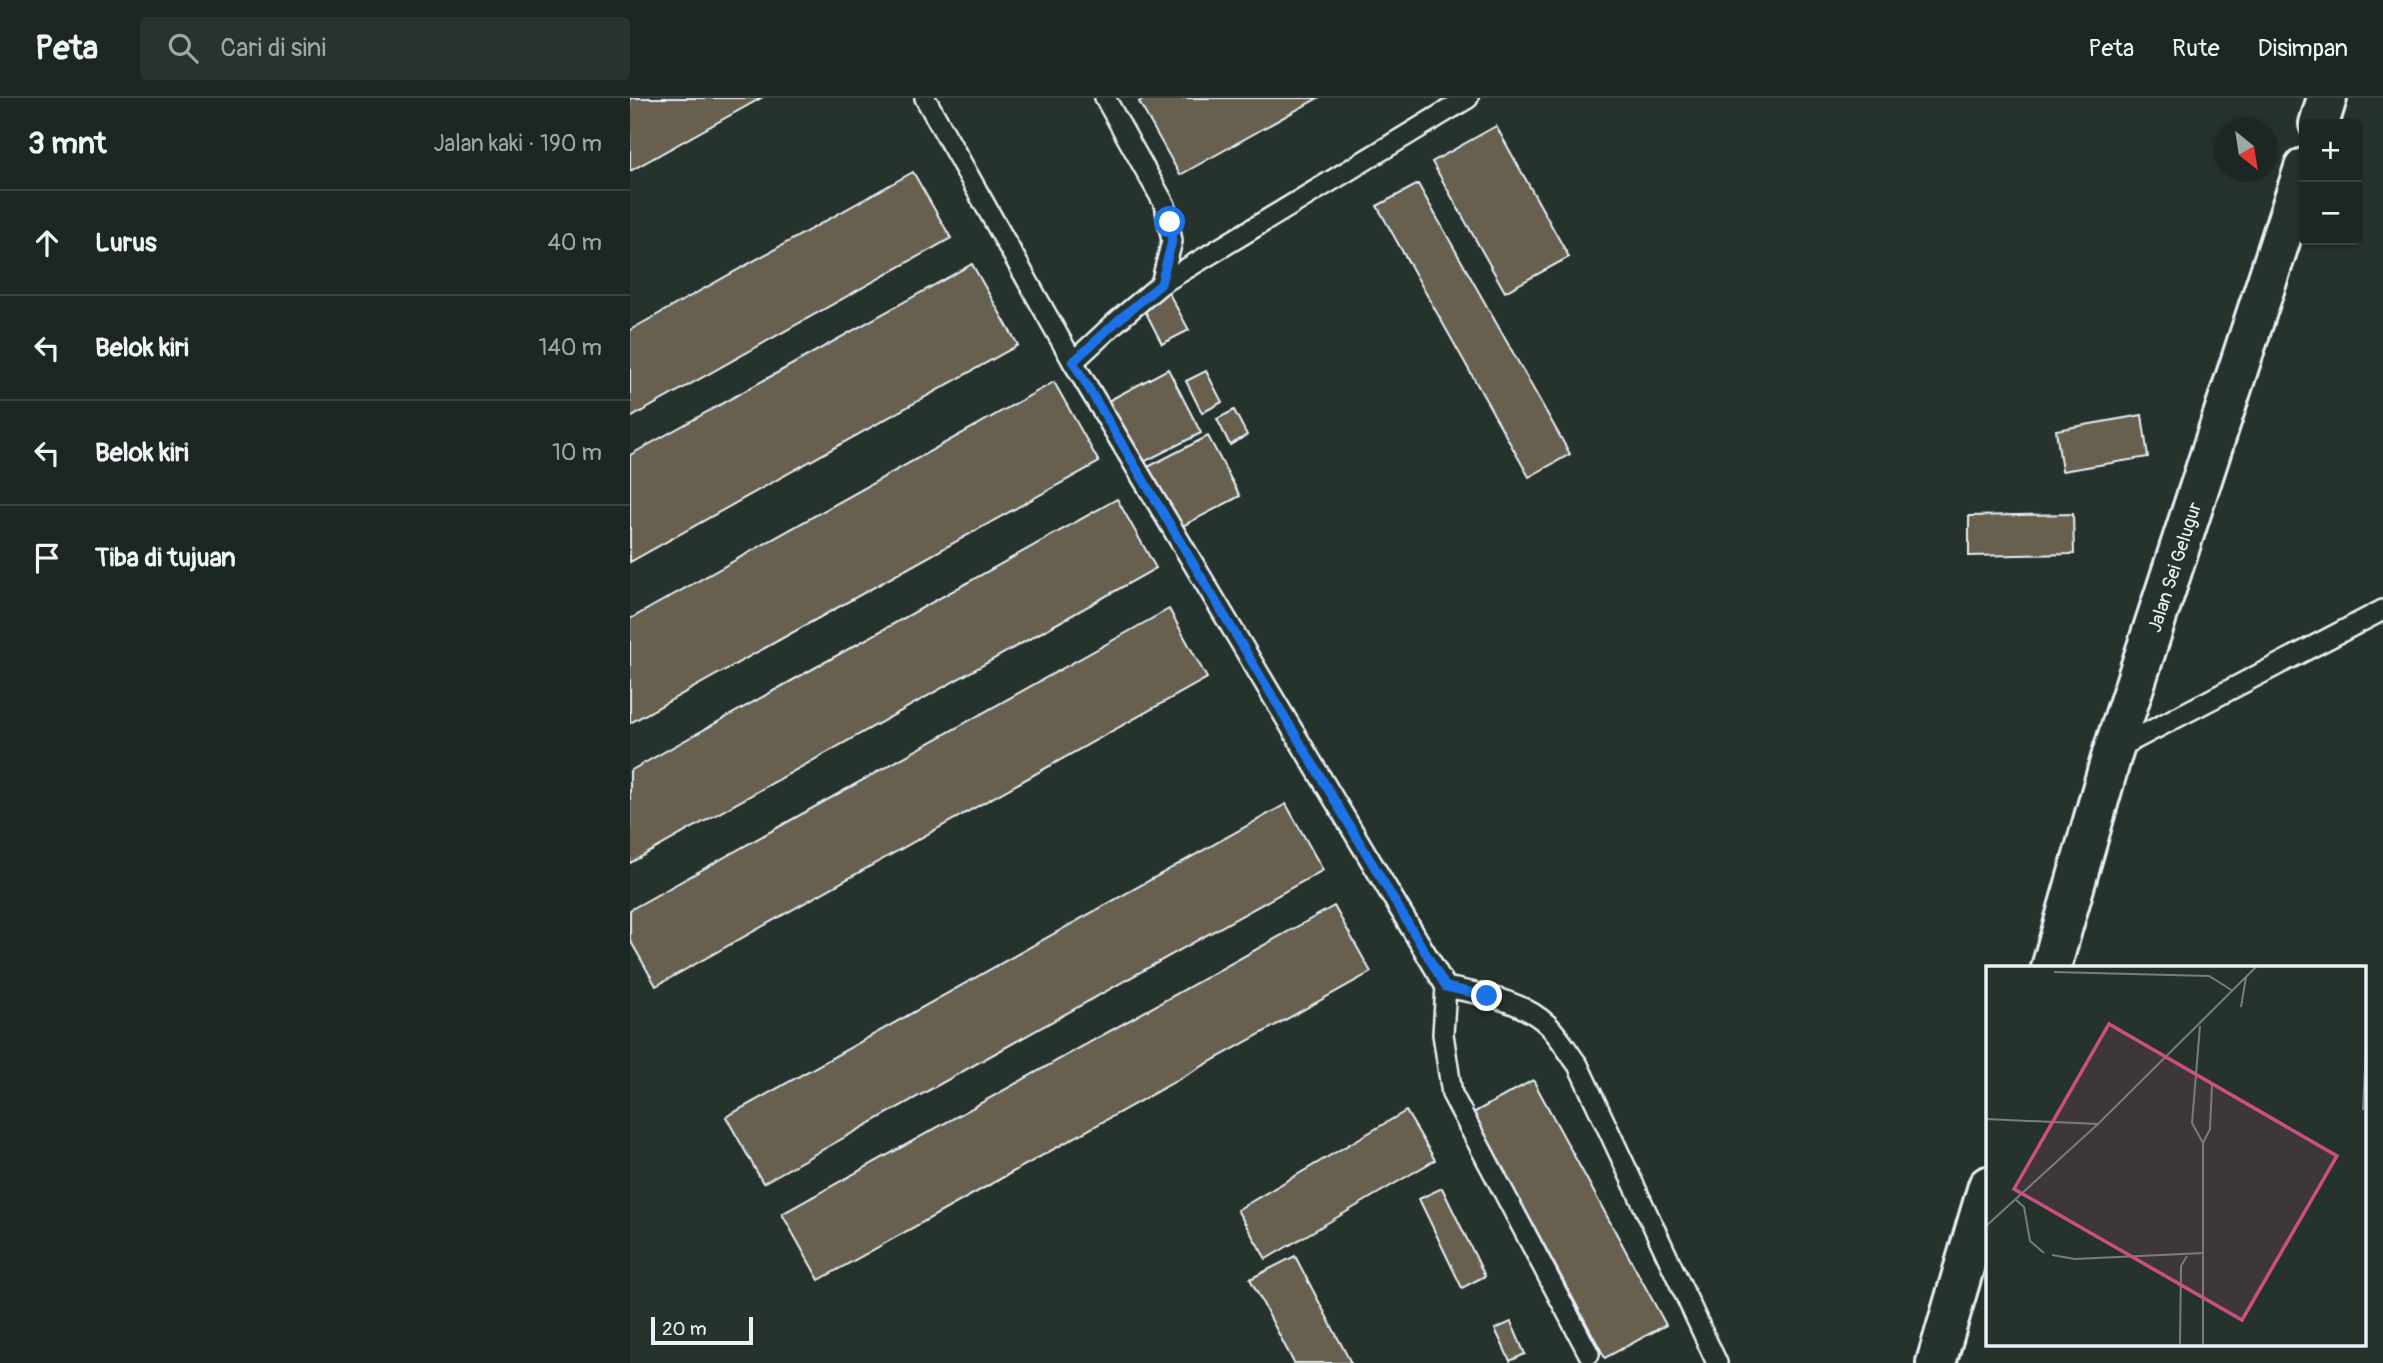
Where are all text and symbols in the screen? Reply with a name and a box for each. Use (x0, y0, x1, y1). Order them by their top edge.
search box (140, 17, 630, 80)
text: Peta (35, 28, 98, 69)
icon: search (164, 29, 202, 67)
text: Cari di sini (220, 32, 326, 64)
text: Peta (2088, 34, 2134, 63)
text: Rute (2172, 34, 2220, 63)
text: Disimpan (2258, 34, 2348, 63)
north arrow (2215, 119, 2278, 182)
map controls (2299, 119, 2362, 245)
button: + (2299, 119, 2362, 182)
text: 3 mnt (28, 125, 107, 162)
text: Jalan kaki · 190 m (433, 129, 602, 158)
button: − (2299, 182, 2362, 245)
route start (1154, 206, 1185, 237)
icon: ahead (28, 224, 66, 262)
text: Lurus (95, 227, 157, 259)
text: 40 m (548, 228, 602, 257)
icon: left (28, 329, 66, 367)
text: Belok kiri (95, 332, 189, 364)
text: 140 m (539, 333, 602, 362)
icon: left (28, 434, 66, 472)
text: Belok kiri (95, 437, 189, 469)
text: 10 m (552, 438, 602, 467)
street label: Jalan Sei Gelugur (2143, 499, 2207, 635)
icon: arrive (28, 539, 66, 577)
text: Tiba di tujuan (95, 542, 236, 574)
inset map (1986, 966, 2366, 1346)
route end (1471, 980, 1502, 1011)
scale bar (651, 1314, 752, 1346)
text: 20 m (662, 1317, 707, 1341)

